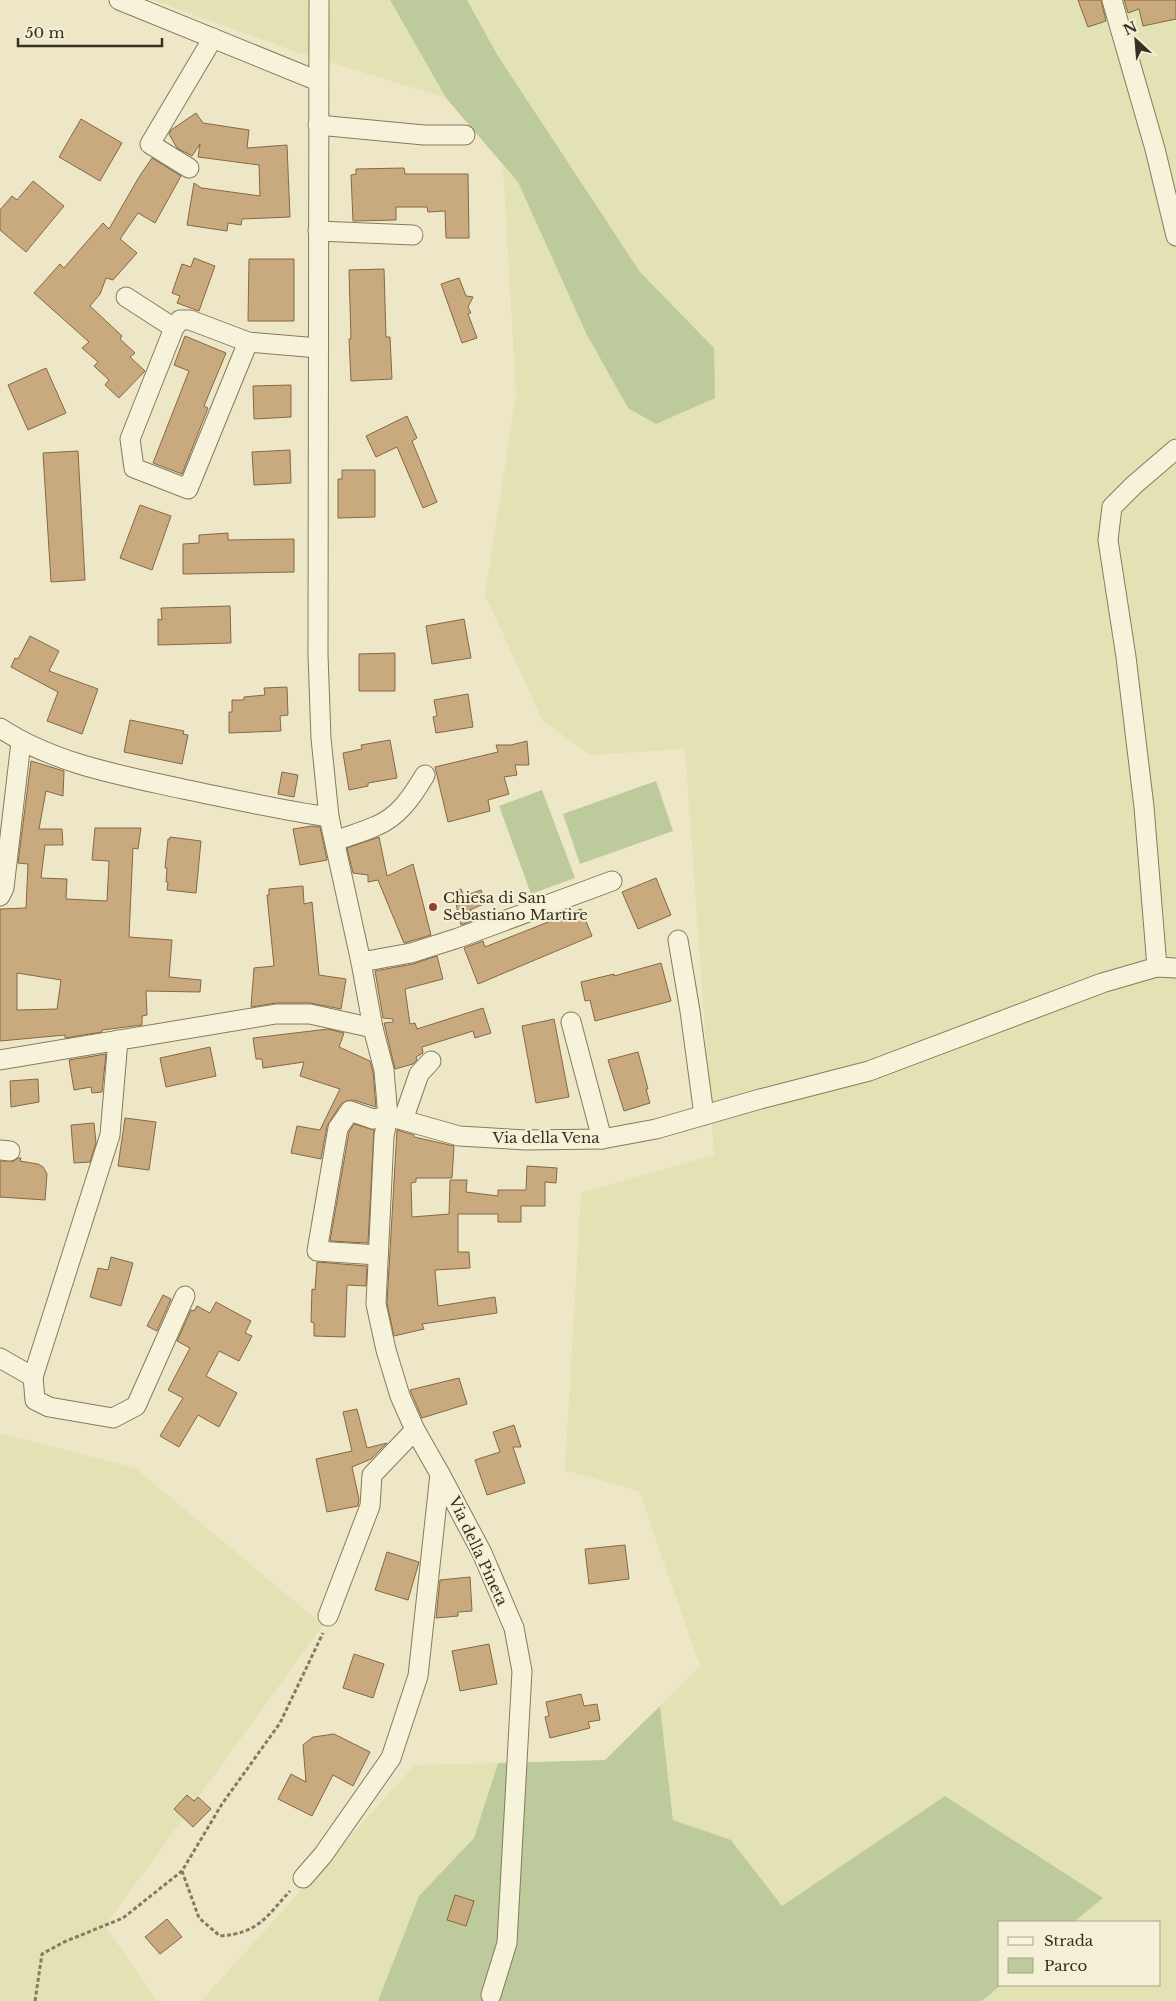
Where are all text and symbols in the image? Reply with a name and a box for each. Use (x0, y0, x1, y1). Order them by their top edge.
scale bar (18, 15, 161, 47)
north arrow (1111, 15, 1161, 65)
text: N (1120, 17, 1140, 39)
text: 50 m (25, 23, 65, 42)
place label: Chiesa di San Sebastiano Martire (443, 888, 588, 924)
marker: Chiesa di San Sebastiano Martire (427, 901, 439, 913)
street label: Via della Vena (491, 1128, 600, 1147)
street label: Via della Pineta (444, 1492, 512, 1609)
legend (998, 1921, 1161, 1986)
text: Strada (1044, 1931, 1094, 1950)
text: Parco (1044, 1956, 1087, 1975)

